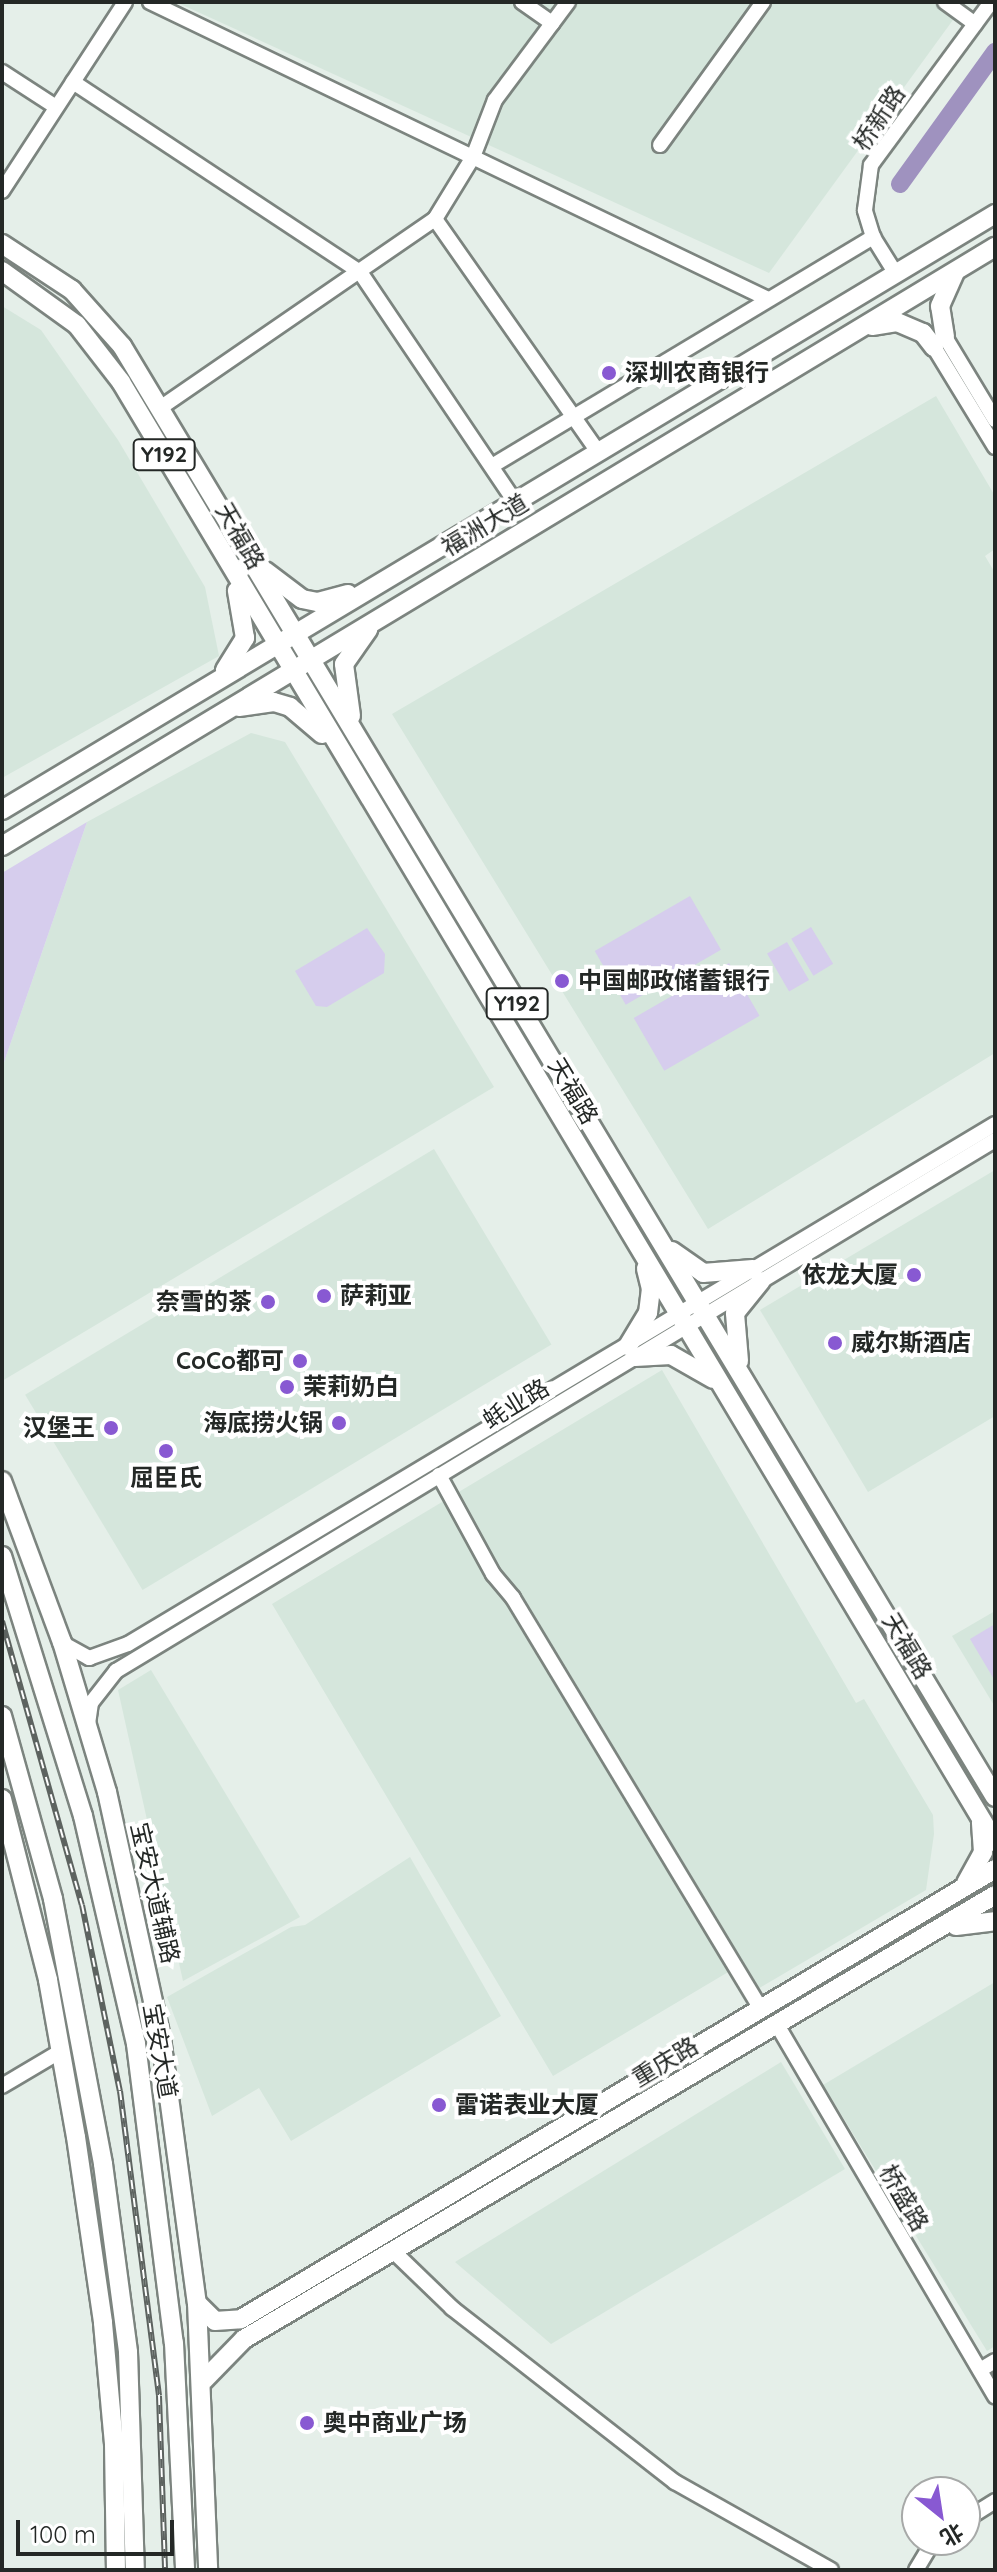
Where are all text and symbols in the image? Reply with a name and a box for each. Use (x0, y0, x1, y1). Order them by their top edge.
street label: 桥新路 (847, 80, 911, 156)
place label: 深圳农商银行 (625, 359, 769, 387)
marker: 深圳农商银行 (600, 364, 618, 382)
road number: Y192 (132, 437, 196, 473)
street label: 福洲大道 (436, 488, 534, 562)
street label: 天福路 (210, 498, 270, 574)
place label: 中国邮政储蓄银行 (578, 967, 770, 995)
marker: 中国邮政储蓄银行 (553, 972, 571, 990)
road number: Y192 (485, 986, 549, 1022)
street label: 天福路 (542, 1053, 604, 1129)
place label: 依龙大厦 (802, 1261, 898, 1289)
marker: 依龙大厦 (905, 1266, 923, 1284)
place label: 萨莉亚 (340, 1282, 412, 1310)
marker: 萨莉亚 (315, 1287, 333, 1305)
place label: 奈雪的茶 (156, 1288, 252, 1316)
marker: 奈雪的茶 (259, 1293, 277, 1311)
place label: 威尔斯酒店 (851, 1329, 971, 1357)
marker: 威尔斯酒店 (826, 1334, 844, 1352)
place label: CoCo都可 (176, 1347, 284, 1375)
marker: CoCo都可 (291, 1352, 309, 1370)
place label: 茉莉奶白 (303, 1373, 399, 1401)
street label: 蚝业路 (478, 1373, 554, 1435)
marker: 茉莉奶白 (278, 1378, 296, 1396)
place label: 海底捞火锅 (203, 1409, 323, 1437)
place label: 汉堡王 (23, 1414, 95, 1442)
marker: 海底捞火锅 (330, 1414, 348, 1432)
marker: 汉堡王 (102, 1419, 120, 1437)
marker: 屈臣氏 (157, 1442, 175, 1460)
place label: 屈臣氏 (130, 1464, 202, 1492)
street label: 天福路 (876, 1608, 938, 1684)
street label: 宝安大道辅路 (125, 1820, 185, 1966)
street label: 宝安大道 (137, 2001, 183, 2101)
street label: 重庆路 (627, 2031, 703, 2093)
place label: 雷诺表业大厦 (455, 2091, 599, 2119)
marker: 雷诺表业大厦 (430, 2096, 448, 2114)
street label: 桥盛路 (874, 2160, 934, 2236)
place label: 奥中商业广场 (323, 2409, 467, 2437)
marker: 奥中商业广场 (298, 2414, 316, 2432)
north arrow (901, 2476, 981, 2556)
scale bar (20, 2504, 178, 2554)
text: 北 (935, 2517, 969, 2553)
text: 100 m (30, 2519, 96, 2549)

